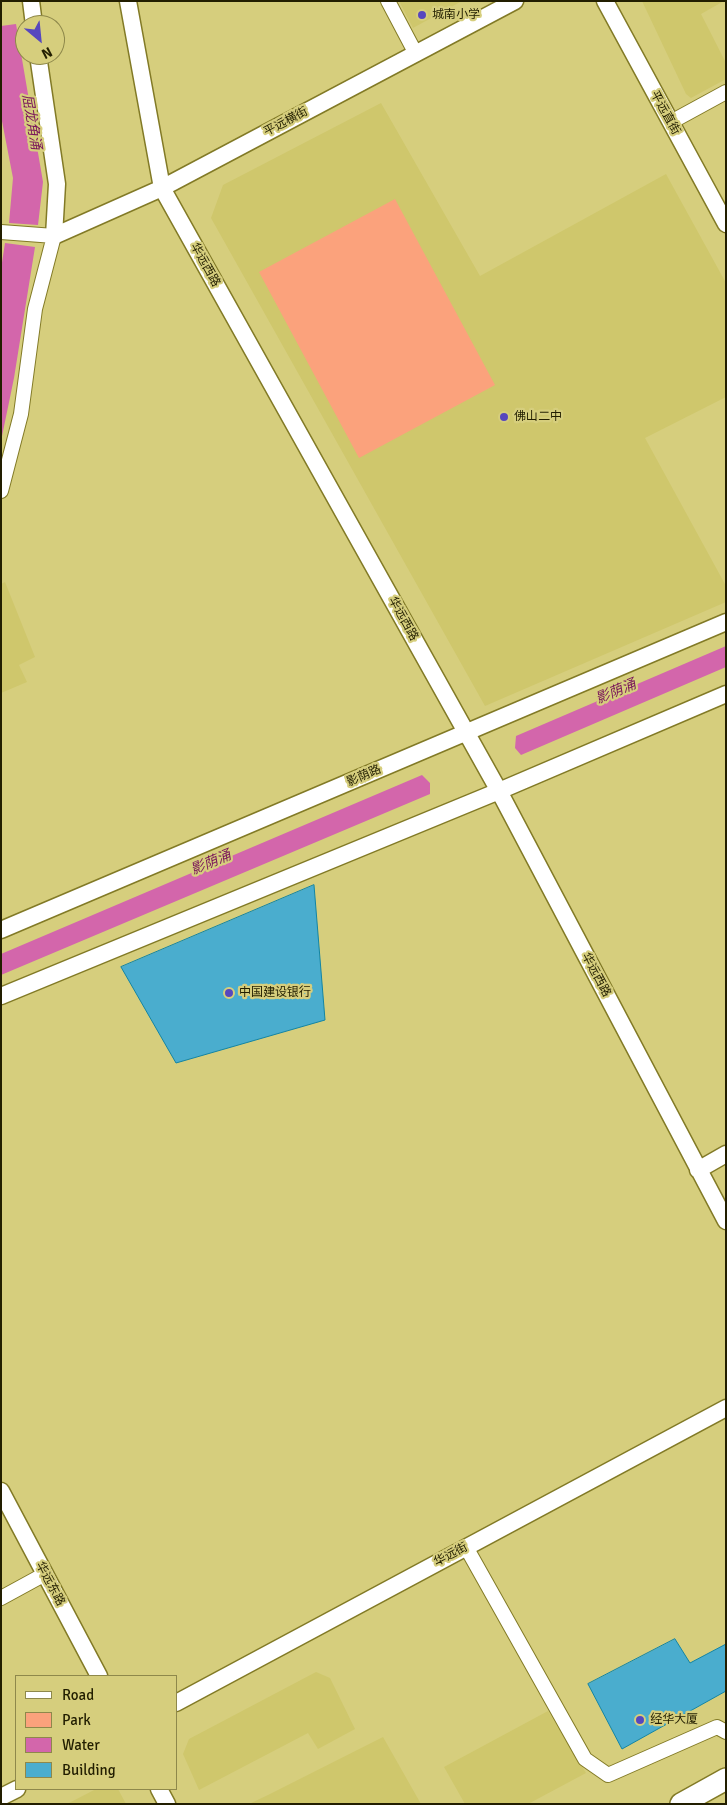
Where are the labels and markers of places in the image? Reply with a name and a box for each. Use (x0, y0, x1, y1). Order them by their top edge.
place label: 城南小学 (432, 8, 480, 22)
marker: 城南小学 (416, 9, 428, 21)
place label: 佛山二中 (514, 410, 562, 424)
marker: 佛山二中 (498, 411, 510, 423)
place label: 中国建设银行 (239, 986, 311, 1000)
marker: 中国建设银行 (223, 987, 235, 999)
place label: 经华大厦 (650, 1713, 698, 1727)
marker: 经华大厦 (634, 1714, 646, 1726)

